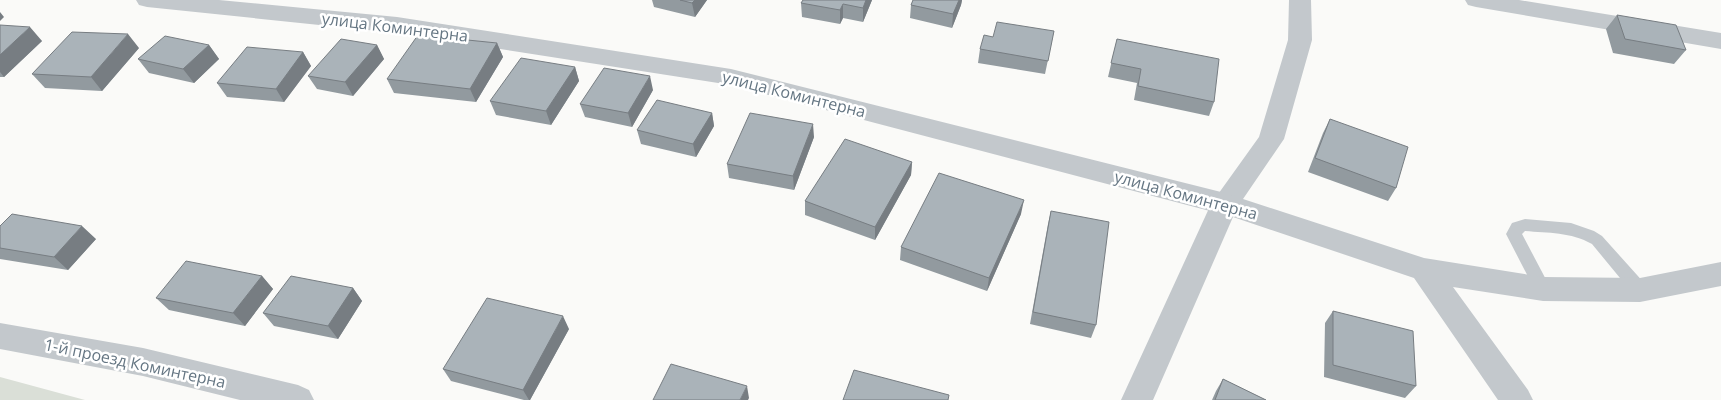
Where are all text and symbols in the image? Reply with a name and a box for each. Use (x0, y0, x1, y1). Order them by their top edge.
street label: улица Коминтерна (321, 7, 469, 47)
street label: улица Коминтерна (720, 66, 868, 122)
street label: улица Коминтерна (1112, 165, 1260, 225)
street label: 1-й проезд Коминтерна (42, 333, 228, 393)

